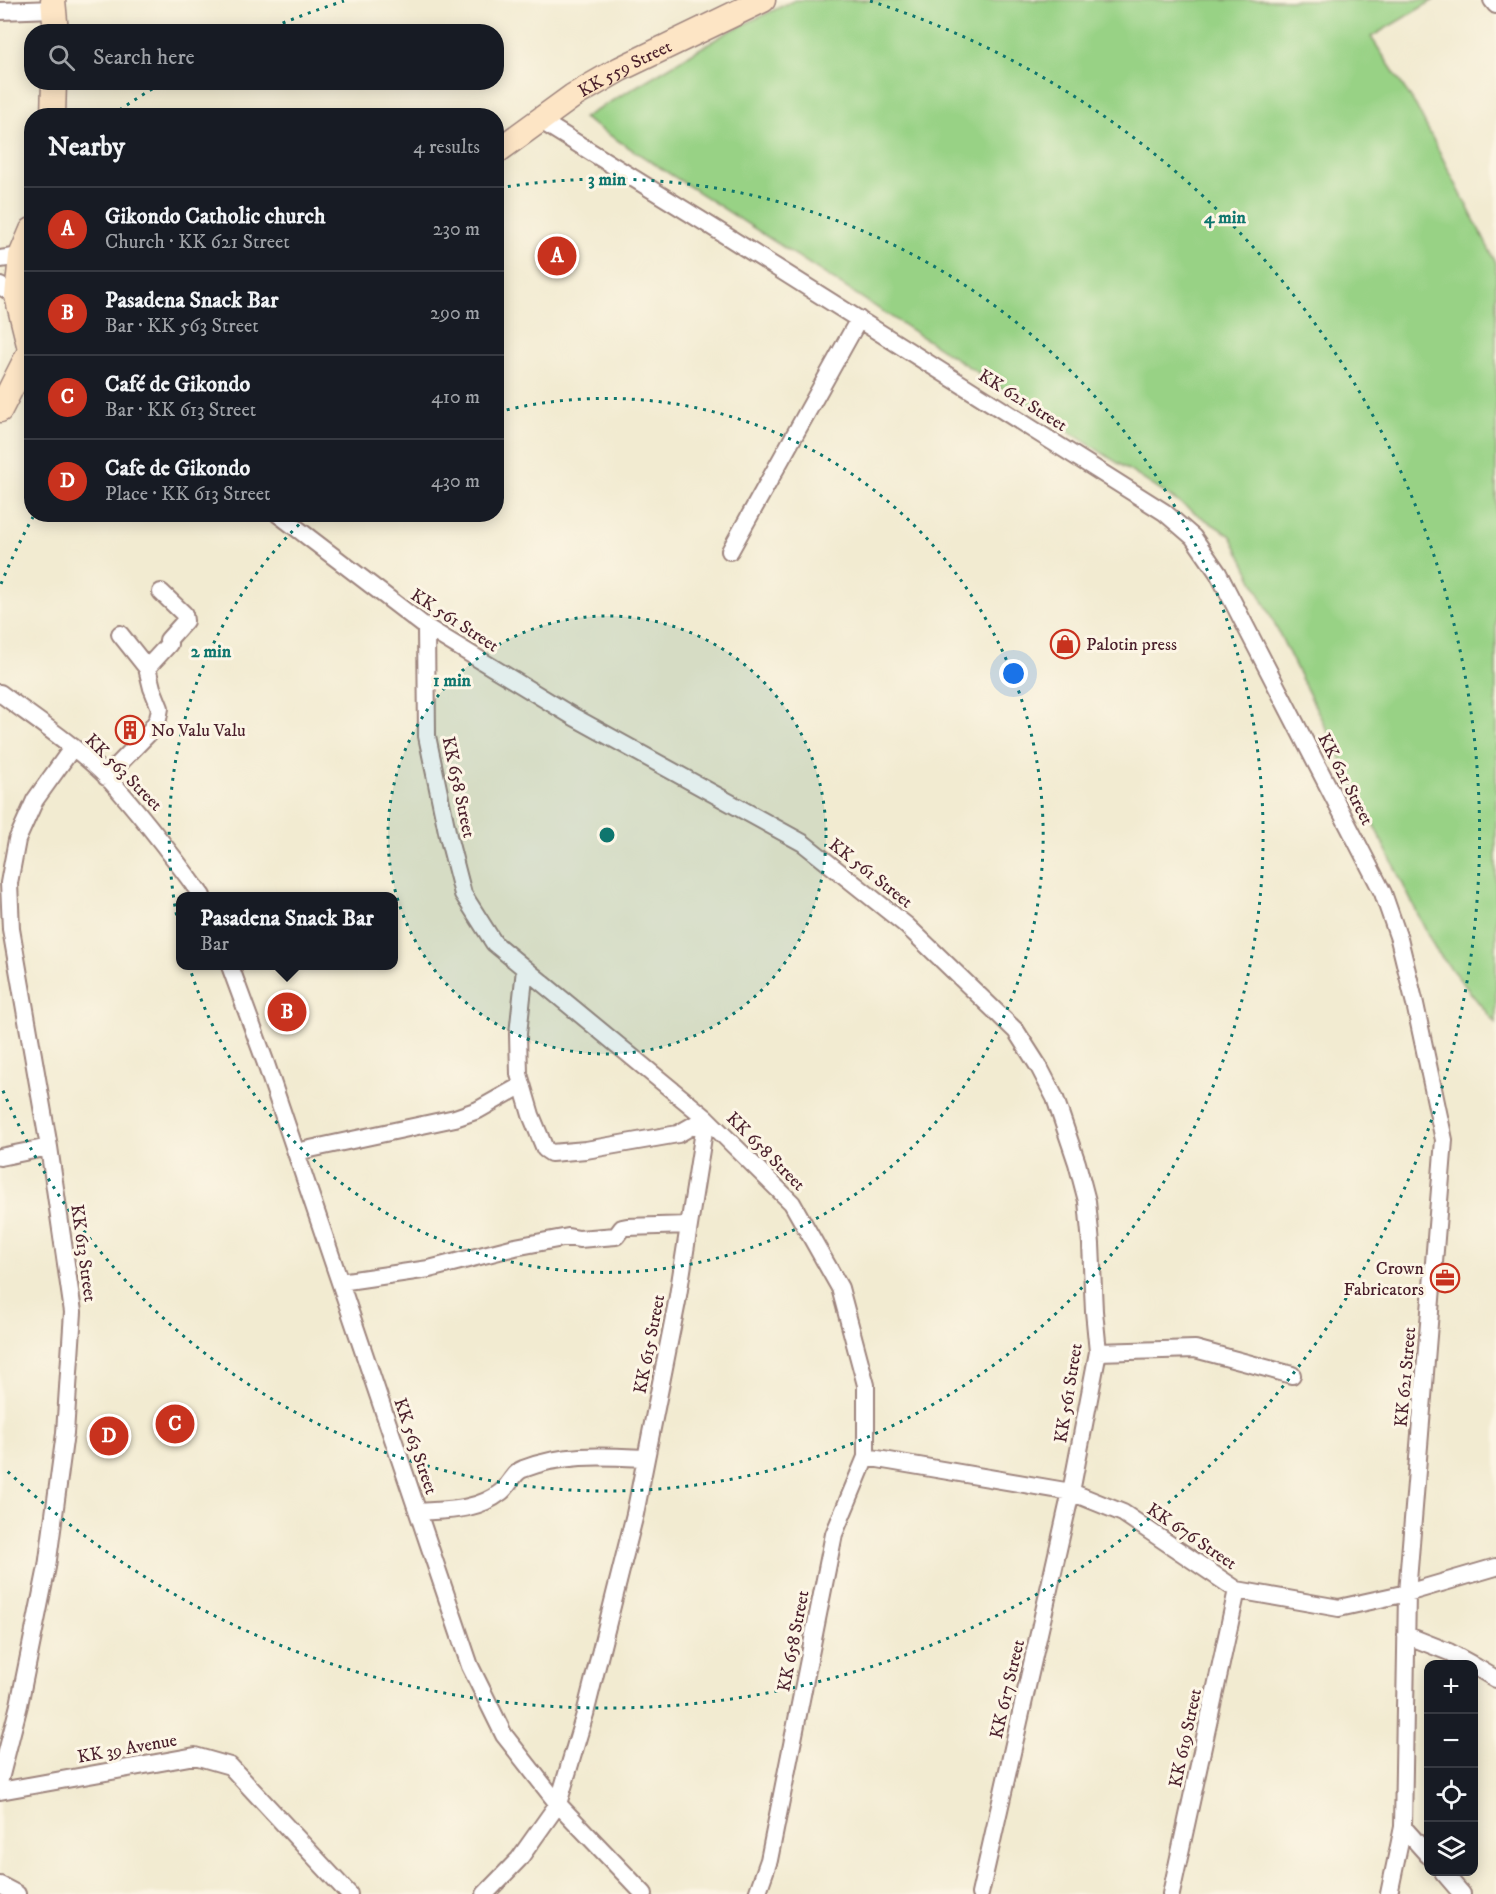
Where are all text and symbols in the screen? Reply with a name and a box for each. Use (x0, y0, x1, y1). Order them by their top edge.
search box (24, 24, 504, 90)
street label: KK 559 Street (575, 36, 676, 103)
icon: search (45, 41, 78, 74)
text: Search here (93, 44, 195, 71)
text: Nearby (48, 131, 125, 164)
text: 4 results (413, 135, 480, 160)
text: 3 min (588, 169, 627, 191)
text: Gikondo Catholic church (105, 203, 325, 230)
text: 4 min (1203, 207, 1246, 229)
text: A (61, 217, 74, 242)
text: 230 m (433, 217, 480, 242)
text: Church · KK 621 Street (105, 230, 290, 255)
pin: A (538, 234, 576, 278)
text: Pasadena Snack Bar (105, 287, 278, 314)
text: B (61, 301, 74, 326)
text: 290 m (430, 301, 480, 326)
text: Bar · KK 563 Street (105, 314, 259, 339)
street label: KK 621 Street (974, 365, 1071, 437)
text: Café de Gikondo (105, 371, 250, 398)
text: C (61, 385, 74, 410)
text: 410 m (431, 385, 480, 410)
text: Bar · KK 613 Street (105, 398, 256, 423)
text: Cafe de Gikondo (105, 455, 250, 482)
text: D (60, 469, 75, 494)
text: 430 m (431, 469, 480, 494)
text: Place · KK 613 Street (105, 482, 270, 507)
street label: KK 561 Street (406, 584, 503, 658)
shop icon: Palotin press (1049, 628, 1081, 660)
place label: Palotin press (1086, 634, 1177, 656)
text: 2 min (191, 641, 232, 663)
your location (999, 659, 1028, 688)
text: 1 min (433, 670, 472, 692)
building icon: No Valu Valu (114, 714, 146, 746)
place label: No Valu Valu (151, 720, 246, 742)
street label: KK 563 Street (80, 729, 167, 816)
street label: KK 621 Street (1313, 730, 1378, 829)
street label: KK 658 Street (437, 735, 480, 840)
centre of rings (597, 825, 617, 845)
street label: KK 561 Street (824, 834, 917, 914)
popup (176, 892, 398, 970)
text: Pasadena Snack Bar (200, 905, 374, 932)
text: Bar (200, 932, 229, 957)
pin: B (268, 990, 306, 1034)
street label: KK 658 Street (721, 1108, 810, 1196)
street label: KK 613 Street (65, 1203, 101, 1304)
place label: Crown Fabricators (1344, 1258, 1425, 1301)
office icon: Crown Fabricators (1429, 1262, 1461, 1294)
street label: KK 615 Street (630, 1293, 670, 1396)
street label: KK 621 Street (1391, 1326, 1421, 1428)
street label: KK 561 Street (1050, 1342, 1088, 1444)
street label: KK 563 Street (388, 1395, 442, 1498)
pin: C (156, 1402, 195, 1446)
pin: D (90, 1414, 128, 1458)
street label: KK 676 Street (1142, 1499, 1241, 1575)
street label: KK 658 Street (773, 1588, 815, 1694)
street label: KK 617 Street (986, 1637, 1030, 1741)
map controls (1424, 1660, 1478, 1876)
button: + (1424, 1660, 1478, 1714)
street label: KK 619 Street (1165, 1687, 1207, 1790)
button: − (1424, 1714, 1478, 1768)
street label: KK 39 Avenue (76, 1729, 179, 1769)
button: locate (1424, 1768, 1478, 1822)
button: layers (1424, 1822, 1478, 1876)

